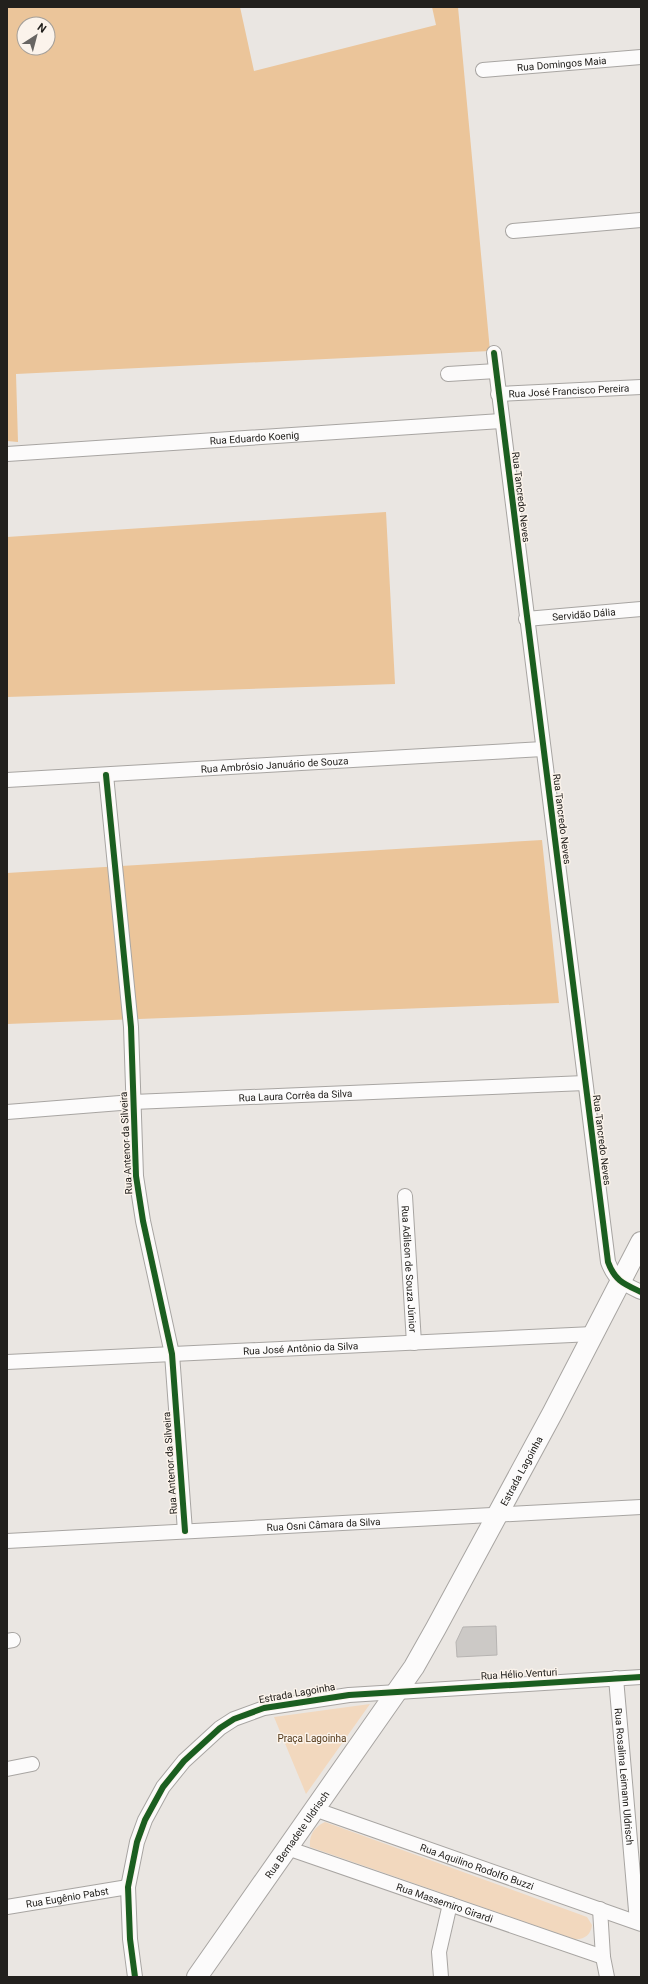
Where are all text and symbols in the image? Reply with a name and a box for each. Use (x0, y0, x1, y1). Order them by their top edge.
north arrow (16, 16, 56, 56)
text: N (35, 21, 49, 36)
street label: Rua Domingos Maia (517, 54, 607, 73)
street label: Rua José Francisco Pereira (508, 382, 630, 399)
street label: Rua Eduardo Koenig (209, 429, 300, 446)
street label: Rua Tancredo Neves (510, 451, 532, 543)
street label: Servidão Dália (552, 606, 616, 622)
street label: Rua Ambrósio Januário de Souza (200, 755, 349, 774)
street label: Rua Tancredo Neves (551, 773, 573, 865)
street label: Rua Laura Corrêa da Silva (238, 1087, 353, 1103)
street label: Rua Antenor da Silveira (118, 1091, 134, 1195)
street label: Rua Tancredo Neves (591, 1094, 613, 1186)
street label: Rua Adilson de Souza Júnior (400, 1205, 419, 1333)
street label: Rua José Antônio da Silva (243, 1340, 359, 1356)
street label: Rua Antenor da Silveira (161, 1411, 179, 1515)
street label: Estrada Lagoinha (498, 1434, 544, 1507)
street label: Rua Osni Câmara da Silva (266, 1515, 381, 1533)
street label: Rua Hélio Venturi (480, 1667, 558, 1681)
street label: Estrada Lagoinha (258, 1681, 336, 1705)
street label: Rua Rosalina Leimann Uldrisch (613, 1708, 636, 1846)
park label: Praça Lagoinha (277, 1733, 347, 1744)
street label: Rua Bernadete Uldrisch (262, 1789, 331, 1880)
street label: Rua Aquilino Rodolfo Buzzi (419, 1841, 536, 1891)
street label: Rua Massemiro Girardi (395, 1881, 495, 1924)
street label: Rua Eugênio Pabst (25, 1885, 109, 1909)

